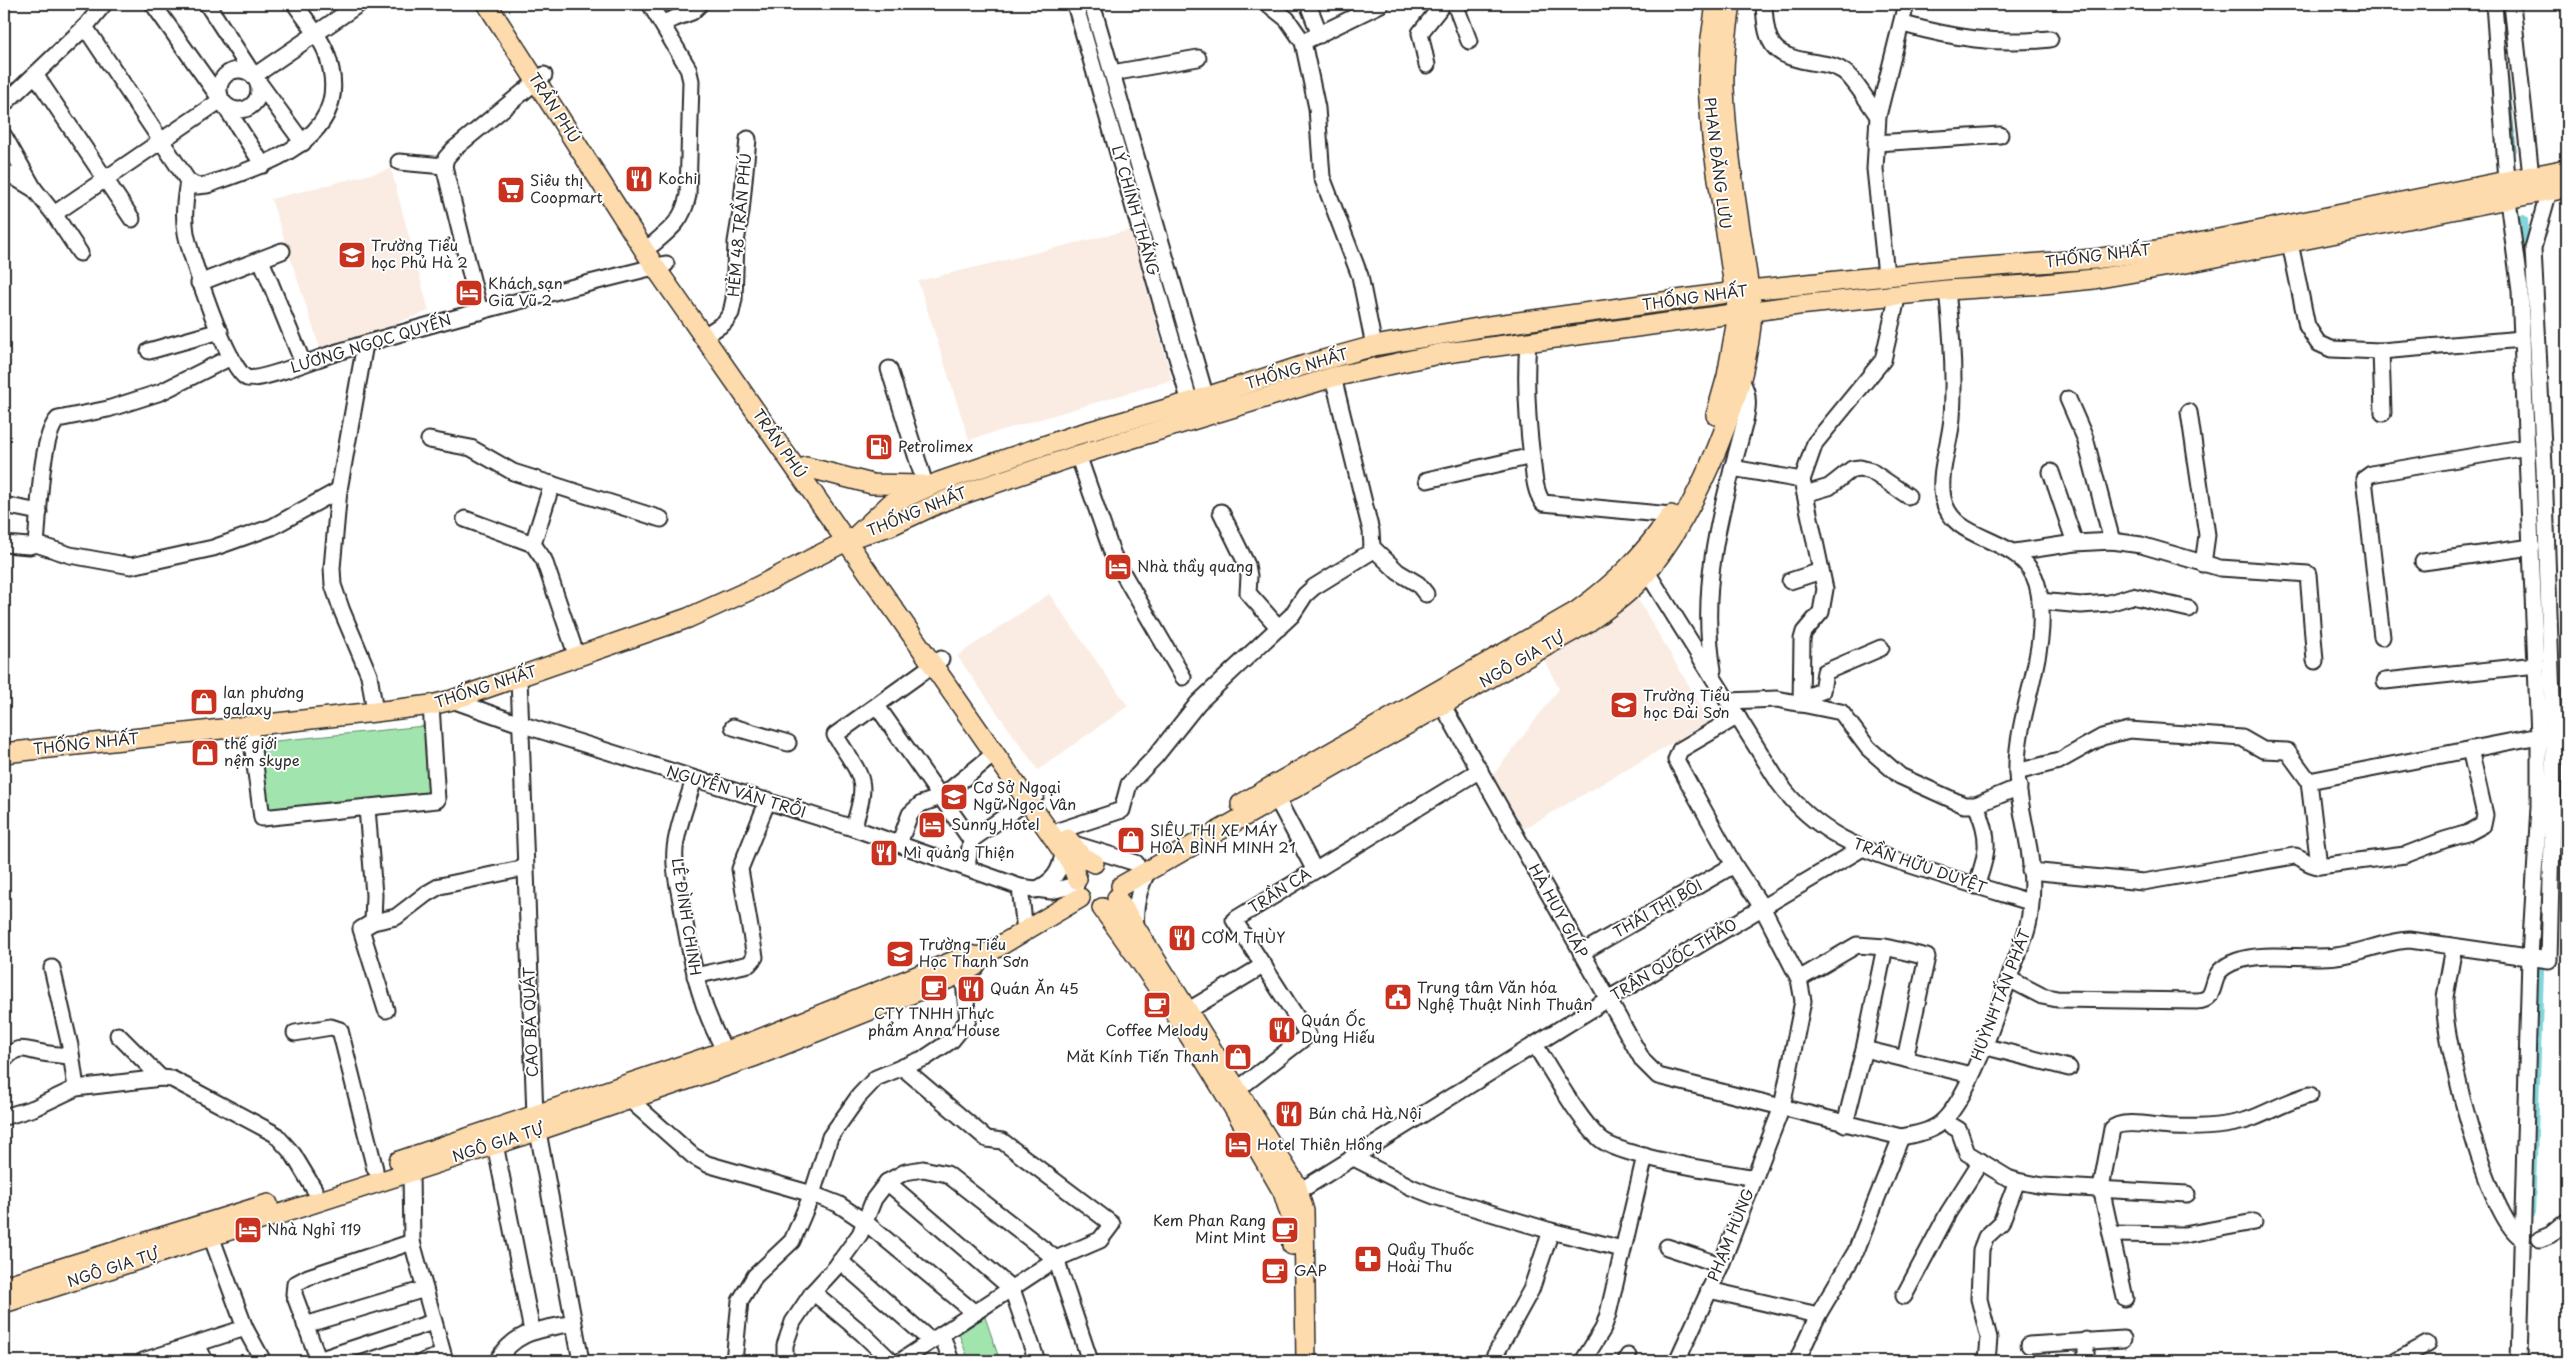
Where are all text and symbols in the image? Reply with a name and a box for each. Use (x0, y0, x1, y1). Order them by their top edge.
street label: TRẦN PHÚ (524, 67, 587, 147)
street label: PHAN ĐĂNG LƯU (1699, 95, 1738, 230)
street label: LÝ CHÍNH THẮNG (1107, 142, 1167, 279)
street label: HẺM 48 TRẦN PHÚ (721, 152, 756, 298)
restaurant icon: Kochi (624, 164, 654, 194)
place label: Kochi (658, 166, 697, 189)
place label: Siêu thị Coopmart (530, 168, 603, 208)
supermarket icon: Siêu thị Coopmart (496, 175, 526, 205)
place label: Trường Tiểu học Phủ Hà 2 (371, 233, 468, 273)
street label: THỐNG NHẤT (2044, 236, 2153, 272)
school or university icon: Trường Tiểu học Phủ Hà 2 (337, 240, 367, 270)
place label: Khách sạn Gia Vũ 2 (488, 271, 563, 311)
street label: THỐNG NHẤT (1641, 277, 1750, 315)
hotel icon: Khách sạn Gia Vũ 2 (454, 278, 484, 308)
street label: LƯƠNG NGỌC QUYẾN (287, 307, 454, 378)
street label: THỐNG NHẤT (1242, 341, 1351, 394)
street label: TRẦN PHÚ (748, 404, 813, 483)
fuel station icon: Petrolimex (864, 432, 894, 462)
place label: Petrolimex (898, 434, 973, 457)
street label: THỐNG NHẤT (863, 480, 971, 541)
hotel icon: Nhà thầy quang (1103, 552, 1133, 582)
place label: Nhà thầy quang (1137, 554, 1253, 577)
street label: NGÔ GIA TỰ (1475, 624, 1569, 692)
street label: THỐNG NHẤT (431, 658, 540, 713)
place label: lan phương galaxy (223, 680, 304, 720)
place label: Trường Tiểu học Đài Sơn (1643, 683, 1730, 723)
shop icon: lan phương galaxy (189, 687, 219, 717)
school or university icon: Trường Tiểu học Đài Sơn (1609, 690, 1639, 720)
street label: THỐNG NHẤT (32, 725, 141, 759)
place label: thế giới nệm skype (224, 731, 300, 771)
shop icon: thế giới nệm skype (190, 738, 220, 768)
street label: NGUYỄN VĂN TRỖI (664, 758, 809, 823)
place label: Cơ Sở Ngoại Ngữ Ngọc Vân (973, 775, 1076, 815)
school or university icon: Cơ Sở Ngoại Ngữ Ngọc Vân (939, 782, 969, 812)
hotel icon: Sunny Hotel (917, 810, 947, 840)
place label: Sunny Hotel (951, 812, 1040, 835)
place label: SIÊU THỊ XE MÁY HOÀ BÌNH MINH 21 (1150, 818, 1296, 858)
shop icon: SIÊU THỊ XE MÁY HOÀ BÌNH MINH 21 (1116, 825, 1146, 855)
street label: TRẦN HỮU DUYỆT (1851, 831, 1991, 898)
restaurant icon: Mì quảng Thiện (869, 838, 899, 868)
place label: Mì quảng Thiện (903, 840, 1015, 863)
street label: LÊ ĐÌNH CHINH (667, 856, 708, 977)
street label: HÀ HUY GIÁP (1524, 859, 1595, 961)
street label: TRẦN CA (1244, 861, 1315, 918)
street label: THÁI THỊ BÔI (1608, 873, 1706, 943)
street label: TRẦN QUỐC THẢO (1606, 912, 1741, 1006)
restaurant icon: CƠM THÙY (1167, 923, 1197, 953)
place label: CƠM THÙY (1201, 925, 1285, 948)
street label: HUỲNH TẤN PHÁT (1964, 925, 2036, 1064)
place label: Trường Tiểu Học Thanh Sơn (919, 932, 1029, 972)
school or university icon: Trường Tiểu Học Thanh Sơn (885, 939, 915, 969)
street label: CAO BÁ QUÁT (516, 966, 543, 1078)
cafe icon: CTY TNHH Thực phẩm Anna House (919, 973, 949, 1003)
restaurant icon: Quán Ăn 45 (956, 974, 986, 1004)
place label: Trung tâm Văn hóa Nghệ Thuật Ninh Thuận (1417, 975, 1593, 1015)
place label: Quán Ăn 45 (990, 976, 1079, 999)
public building icon: Trung tâm Văn hóa Nghệ Thuật Ninh Thuận (1383, 982, 1413, 1012)
cafe icon: Coffee Melody (1142, 990, 1172, 1020)
place label: CTY TNHH Thực phẩm Anna House (868, 1001, 1000, 1041)
place label: Quán Ốc Dung Hiếu (1301, 1008, 1375, 1048)
restaurant icon: Quán Ốc Dung Hiếu (1267, 1015, 1297, 1045)
place label: Coffee Melody (1106, 1018, 1208, 1041)
shop icon: Măt Kính Tiến Thanh (1223, 1042, 1253, 1072)
place label: Măt Kính Tiến Thanh (1066, 1044, 1219, 1067)
restaurant icon: Bún chả Hà Nội (1274, 1099, 1304, 1129)
place label: Bún chả Hà Nội (1308, 1101, 1422, 1124)
street label: NGÔ GIA TỰ (449, 1116, 547, 1167)
hotel icon: Hotel Thiên Hồng (1223, 1130, 1253, 1160)
place label: Hotel Thiên Hồng (1257, 1132, 1383, 1155)
street label: PHẠM HÙNG (1701, 1184, 1759, 1284)
place label: Kem Phan Rang Mint Mint (1153, 1208, 1266, 1248)
hotel icon: Nhà Nghỉ 119 (233, 1215, 263, 1245)
cafe icon: Kem Phan Rang Mint Mint (1270, 1215, 1300, 1245)
place label: Nhà Nghỉ 119 (267, 1217, 361, 1240)
place label: Quầy Thuốc Hoài Thu (1387, 1237, 1474, 1277)
street label: NGÔ GIA TỰ (64, 1241, 162, 1292)
pharmacy icon: Quầy Thuốc Hoài Thu (1353, 1244, 1383, 1274)
cafe icon: GAP (1260, 1256, 1290, 1286)
place label: GAP (1294, 1258, 1327, 1281)

